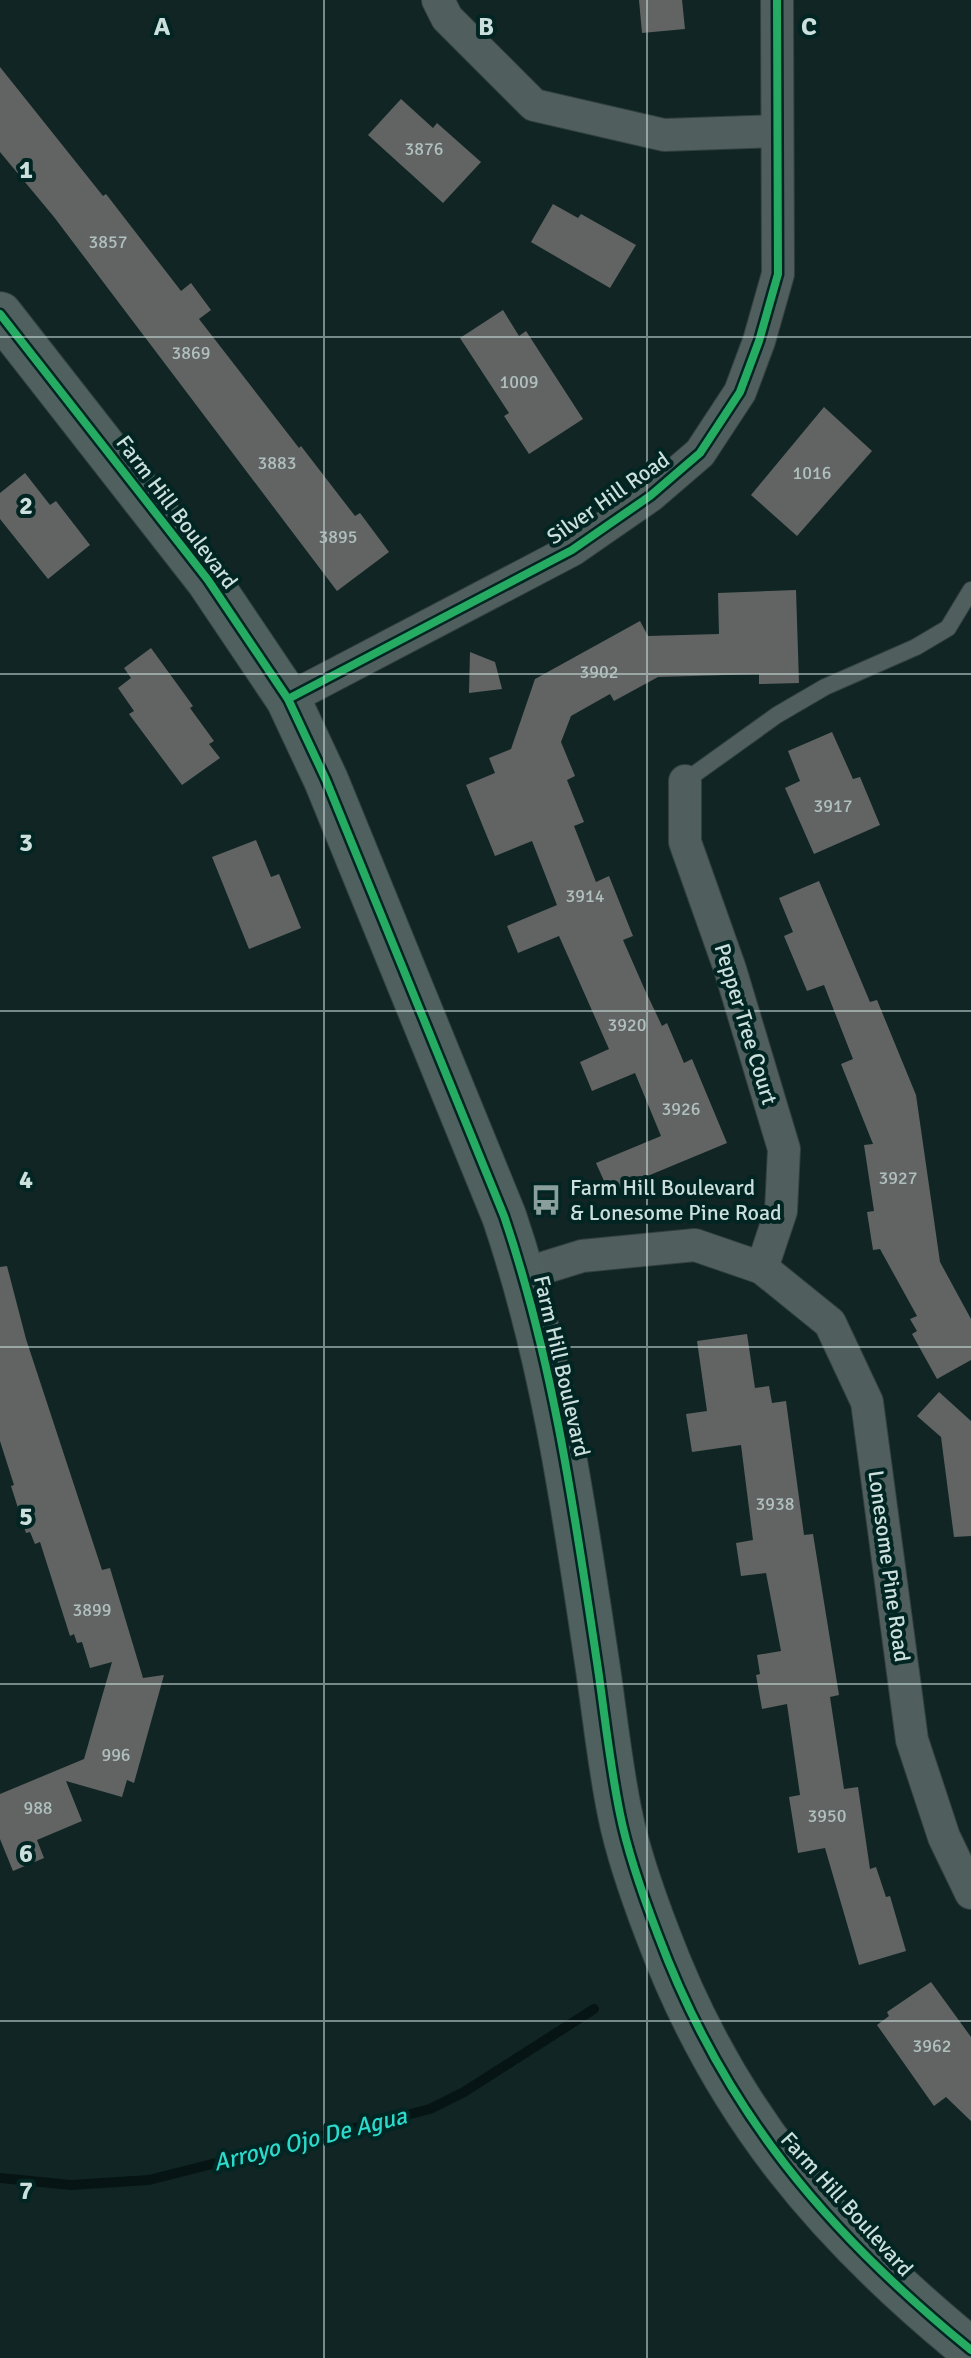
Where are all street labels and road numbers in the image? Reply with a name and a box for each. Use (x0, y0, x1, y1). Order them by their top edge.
street label: Farm Hill Boulevard (111, 430, 243, 594)
street label: Silver Hill Road (541, 446, 675, 550)
street label: Pepper Tree Court (709, 940, 783, 1108)
street label: Farm Hill Boulevard (528, 1273, 596, 1459)
street label: Lonesome Pine Road (862, 1468, 916, 1664)
street label: Farm Hill Boulevard (775, 2126, 919, 2282)

